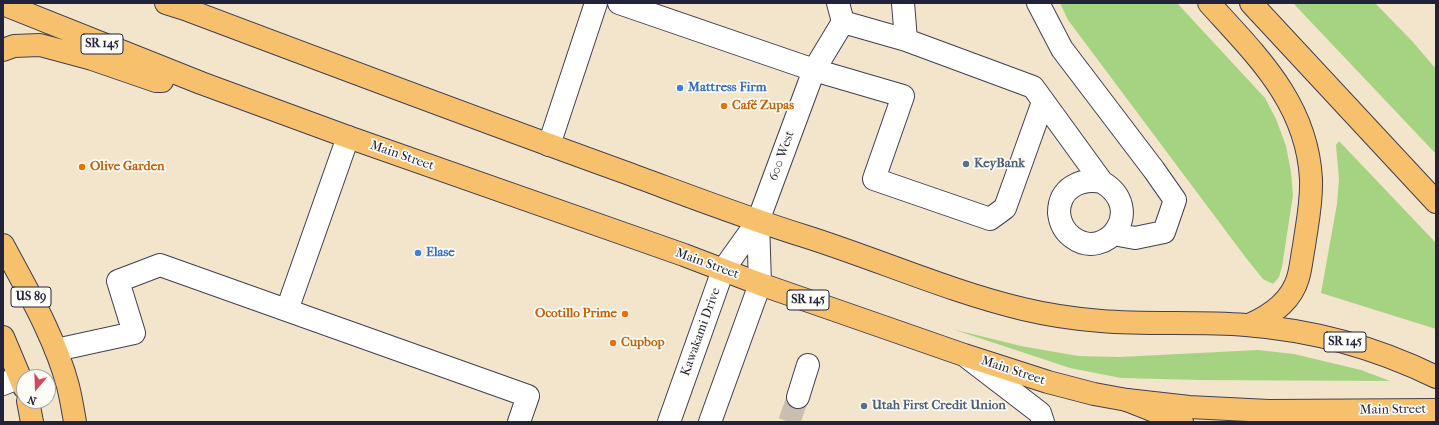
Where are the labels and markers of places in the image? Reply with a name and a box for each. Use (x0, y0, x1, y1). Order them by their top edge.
place label: Mattress Firm (688, 80, 767, 96)
marker: Mattress Firm (675, 83, 685, 93)
place label: Café Zupas (732, 98, 794, 114)
marker: Café Zupas (719, 101, 729, 111)
place label: KeyBank (974, 156, 1025, 172)
place label: Olive Garden (90, 159, 165, 175)
marker: KeyBank (961, 159, 971, 169)
marker: Olive Garden (77, 162, 87, 172)
place label: Elase (426, 245, 455, 261)
marker: Elase (413, 248, 423, 258)
place label: Ocotillo Prime (535, 306, 617, 322)
marker: Ocotillo Prime (620, 309, 630, 319)
place label: Cupbop (621, 335, 665, 351)
marker: Cupbop (608, 338, 618, 348)
place label: Utah First Credit Union (872, 398, 1006, 414)
marker: Utah First Credit Union (859, 401, 869, 411)

